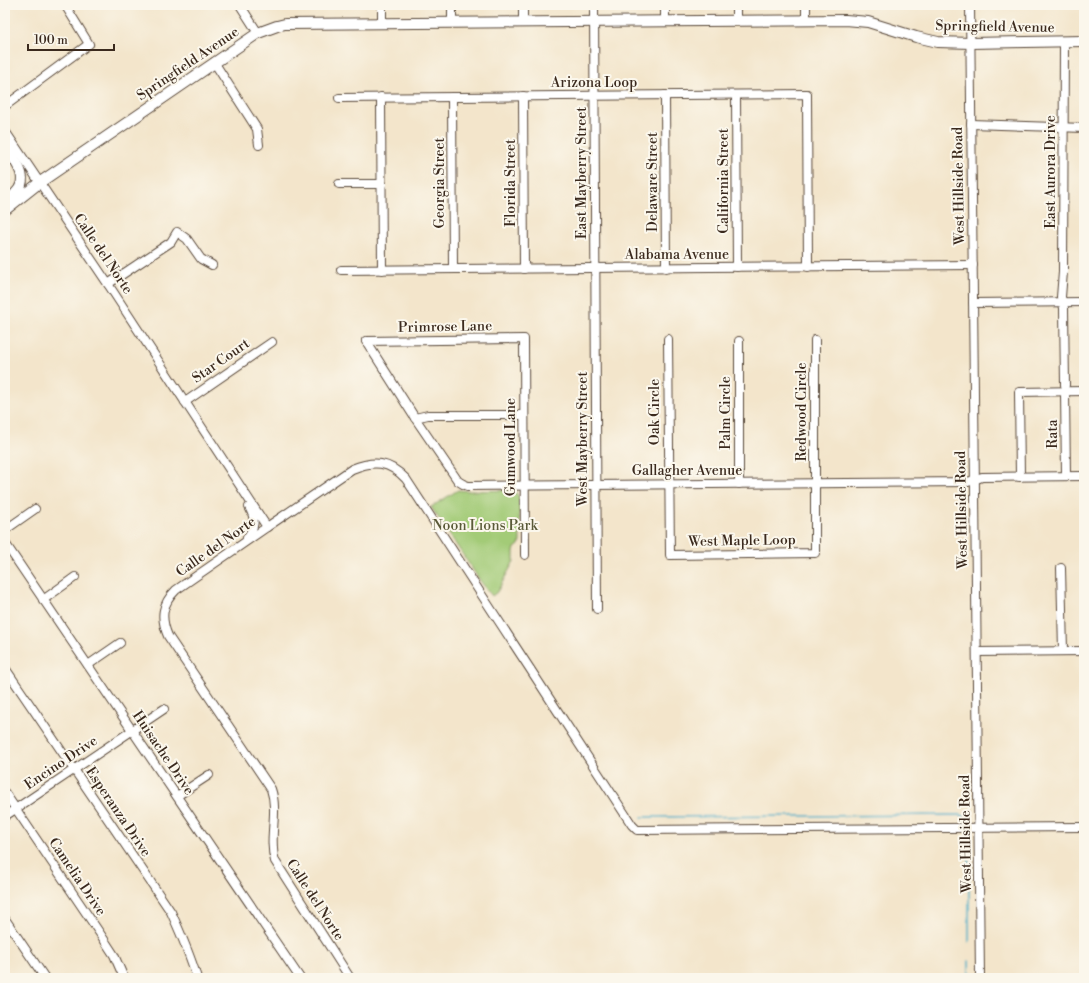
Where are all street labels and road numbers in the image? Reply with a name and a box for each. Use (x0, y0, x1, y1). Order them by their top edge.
street label: Springfield Avenue (935, 17, 1055, 37)
street label: Springfield Avenue (133, 23, 243, 105)
street label: Arizona Loop (550, 74, 637, 92)
street label: East Mayberry Street (573, 107, 591, 239)
street label: East Aurora Drive (1042, 115, 1060, 229)
street label: West Hillside Road (949, 127, 969, 246)
street label: California Street (715, 128, 733, 234)
street label: Delaware Street (644, 132, 662, 232)
street label: Georgia Street (431, 137, 449, 229)
street label: Florida Street (502, 139, 520, 227)
street label: Calle del Norte (69, 210, 137, 298)
street label: Alabama Avenue (624, 246, 729, 264)
street label: Primrose Lane (398, 317, 492, 337)
street label: Star Court (189, 335, 253, 387)
street label: Redwood Circle (793, 362, 811, 462)
street label: West Mayberry Street (574, 372, 592, 507)
street label: Palm Circle (717, 376, 735, 450)
street label: Oak Circle (646, 379, 664, 445)
street label: Gumwood Lane (502, 398, 520, 496)
street label: Rata (1044, 418, 1062, 449)
street label: West Hillside Road (952, 451, 972, 570)
street label: Gallagher Avenue (632, 462, 742, 480)
street label: Calle del Norte (173, 513, 259, 581)
street label: West Maple Loop (687, 531, 796, 551)
street label: Huisache Drive (128, 707, 198, 799)
street label: Encino Drive (21, 732, 101, 794)
street label: Esperanza Drive (81, 764, 155, 860)
street label: West Hillside Road (956, 775, 976, 894)
street label: Camelia Drive (44, 834, 110, 920)
street label: Calle del Norte (282, 856, 348, 944)

